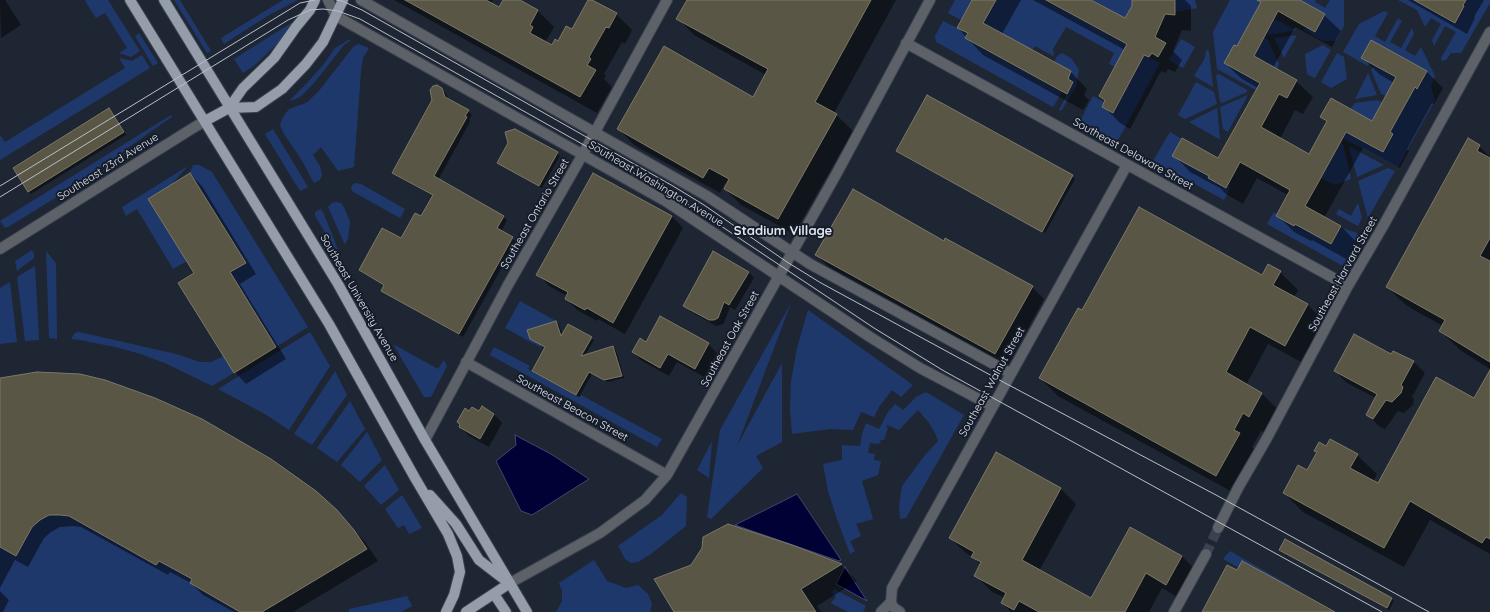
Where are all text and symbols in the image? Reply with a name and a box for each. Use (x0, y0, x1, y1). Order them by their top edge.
street label: Southeast Delaware Street (1071, 115, 1195, 193)
street label: Southeast 23rd Avenue (55, 130, 161, 204)
street label: Southeast Washington Avenue (586, 138, 726, 230)
street label: Southeast Ontario Street (498, 156, 572, 272)
street label: Southeast Harvard Street (1306, 214, 1380, 334)
district label: Stadium Village (734, 223, 832, 239)
street label: Southeast University Avenue (317, 232, 401, 364)
street label: Southeast Oak Street (698, 289, 762, 389)
street label: Southeast Walnut Street (956, 325, 1028, 439)
street label: Southeast Beacon Street (514, 372, 630, 444)

